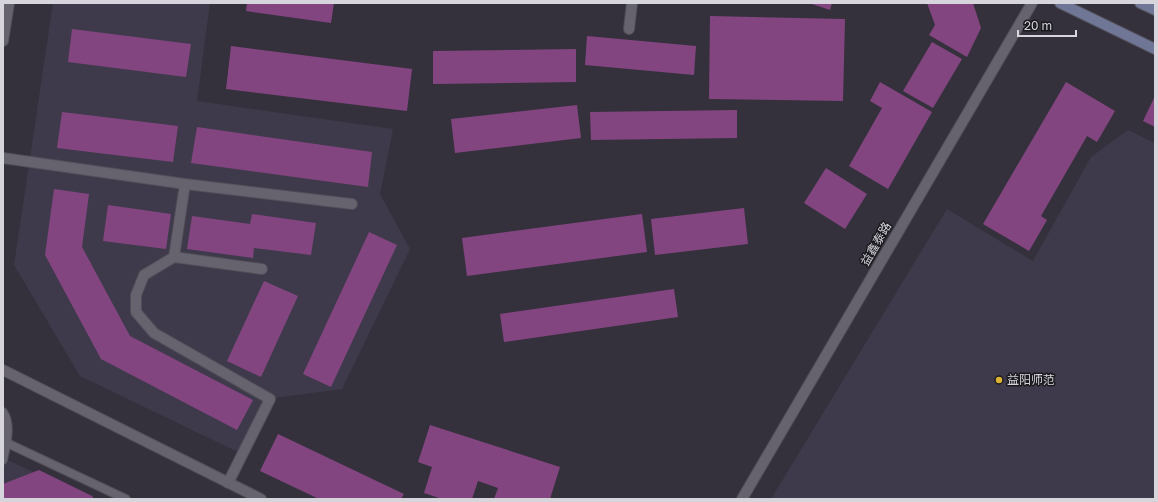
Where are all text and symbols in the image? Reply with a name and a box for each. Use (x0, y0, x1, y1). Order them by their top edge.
scale bar (1018, 12, 1076, 38)
text: 20 m (1024, 18, 1052, 33)
street label: 益鑫泰路 (857, 219, 894, 268)
place label: 益阳师范 (1007, 372, 1055, 387)
marker: 益阳师范 (994, 375, 1004, 385)

